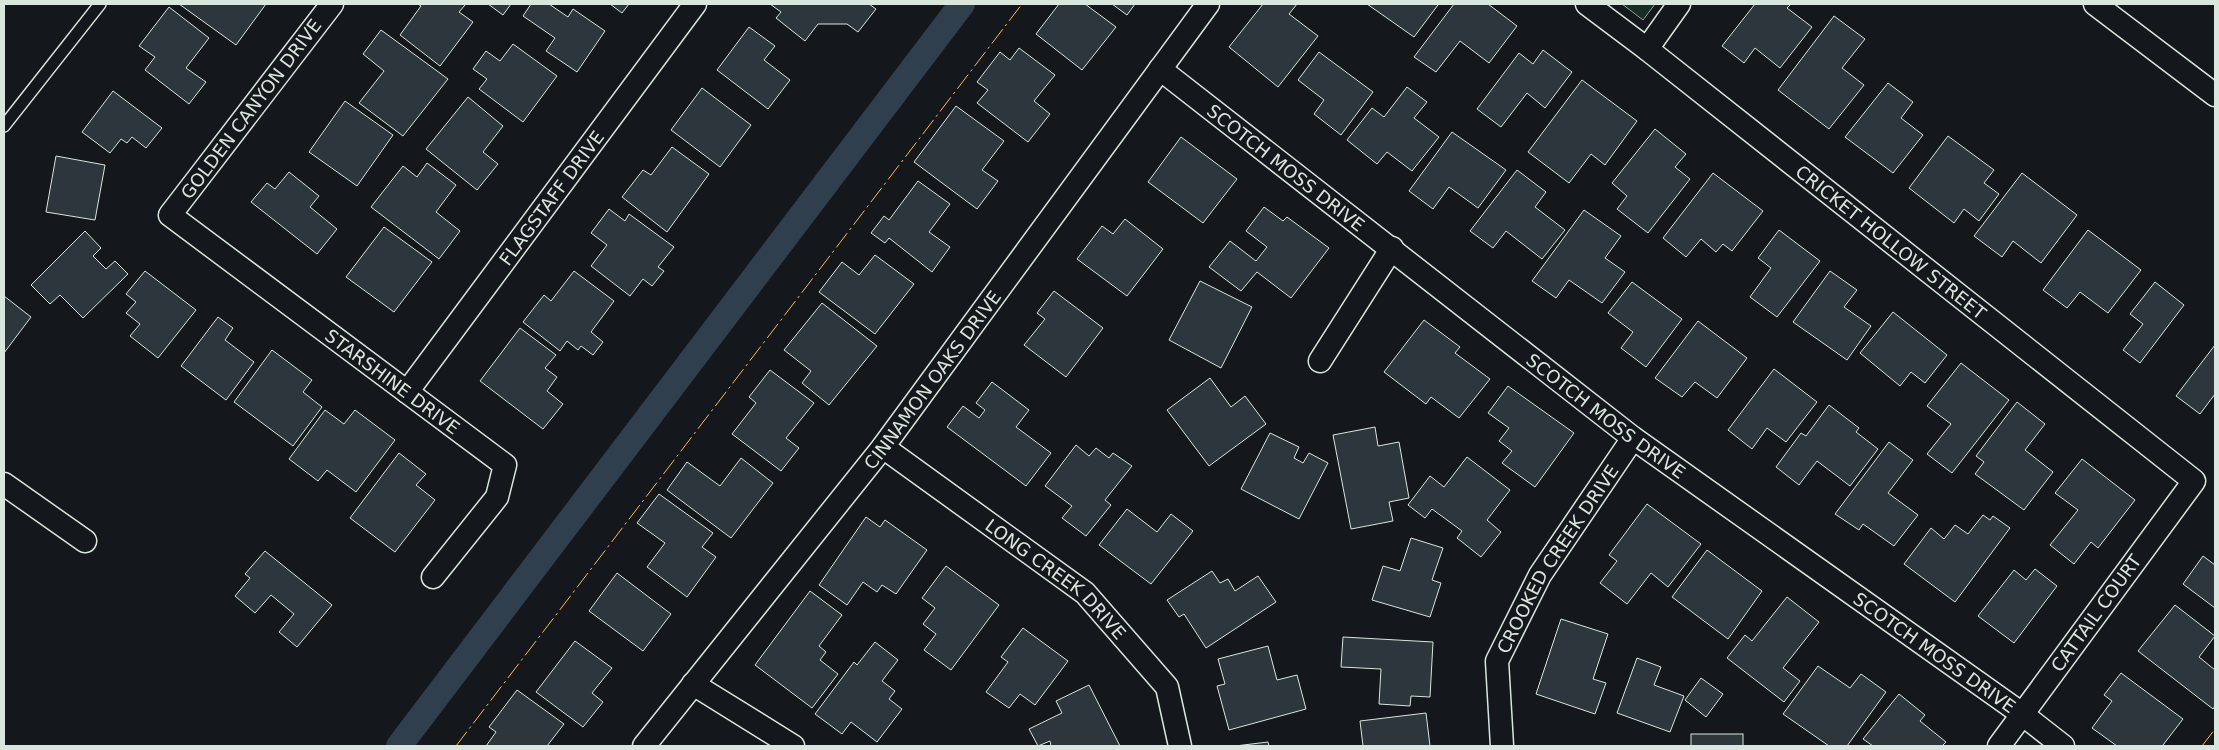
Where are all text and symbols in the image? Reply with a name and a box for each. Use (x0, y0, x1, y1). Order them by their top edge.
street label: GOLDEN CANYON DRIVE (177, 15, 325, 203)
street label: SCOTCH MOSS DRIVE (1203, 100, 1369, 235)
street label: FLAGSTAFF DRIVE (495, 126, 608, 269)
street label: CRICKET HOLLOW STREET (1792, 160, 1991, 324)
street label: CINNAMON OAKS DRIVE (859, 286, 1005, 473)
street label: STARSHINE DRIVE (322, 324, 464, 438)
street label: SCOTCH MOSS DRIVE (1523, 349, 1690, 482)
street label: CROOKED CREEK DRIVE (1492, 461, 1622, 656)
street label: LONG CREEK DRIVE (982, 514, 1131, 643)
street label: CATTAIL COURT (2047, 550, 2146, 675)
street label: SCOTCH MOSS DRIVE (1850, 588, 2020, 717)

